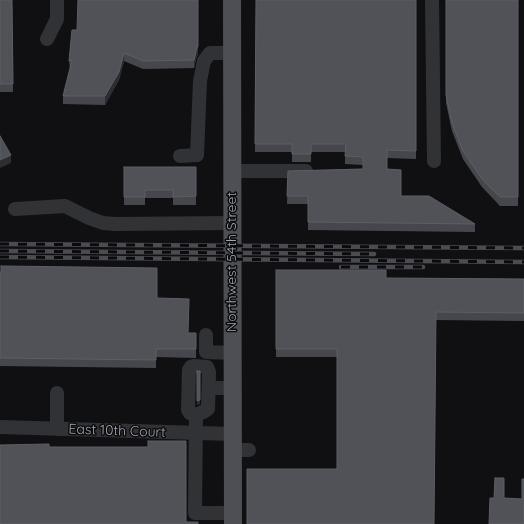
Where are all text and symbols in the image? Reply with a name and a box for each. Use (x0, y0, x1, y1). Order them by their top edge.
street label: Northwest 54th Street (224, 192, 240, 332)
street label: East 10th Court (68, 421, 166, 441)

